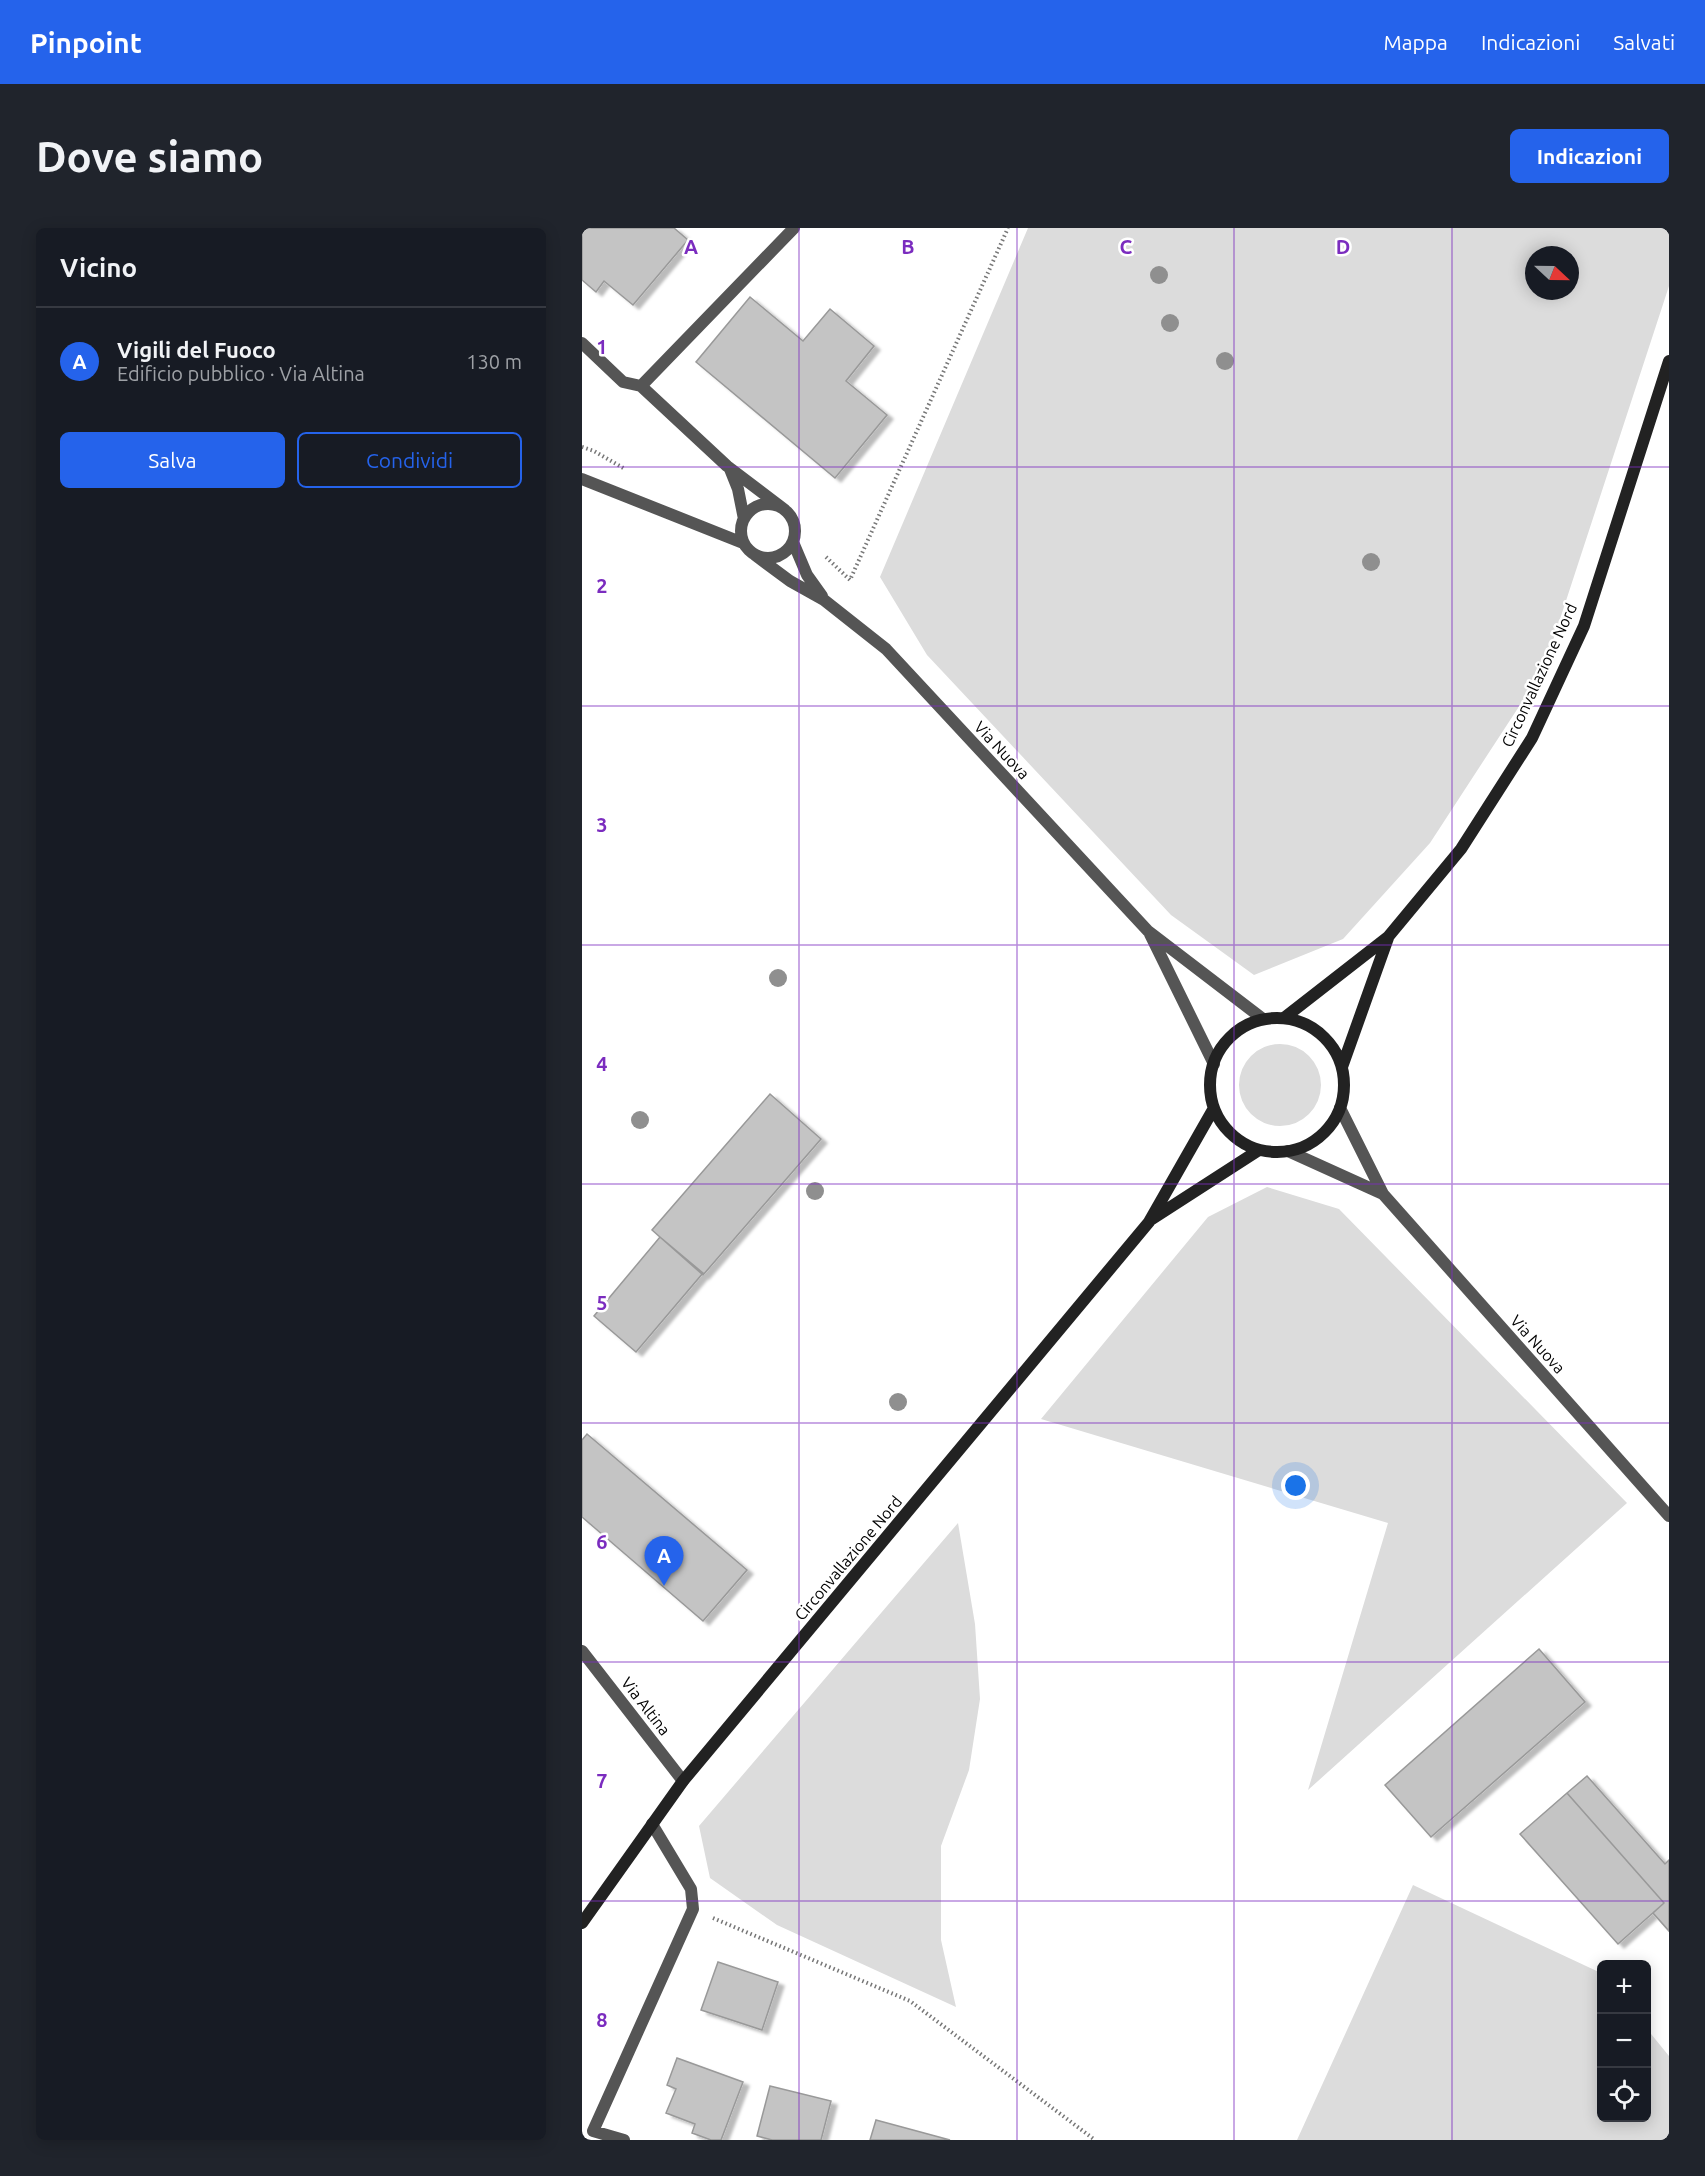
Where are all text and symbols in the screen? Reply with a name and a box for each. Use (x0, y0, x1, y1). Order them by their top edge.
text: Pinpoint (30, 27, 142, 58)
text: Mappa (1383, 30, 1448, 54)
text: Indicazioni (1481, 30, 1580, 54)
text: Salvati (1613, 30, 1675, 54)
button: Indicazioni (1510, 129, 1669, 183)
text: Dove siamo (36, 133, 263, 180)
text: A (684, 235, 698, 258)
text: B (901, 235, 915, 258)
text: C (1120, 235, 1133, 258)
text: D (1336, 235, 1350, 258)
north arrow (1525, 246, 1579, 300)
text: Vicino (60, 253, 137, 282)
text: 1 (596, 335, 608, 358)
text: Vigili del Fuoco (117, 337, 276, 362)
text: A (72, 350, 87, 373)
text: 130 m (466, 350, 522, 373)
text: Edificio pubblico · Via Altina (117, 362, 365, 385)
button: Salva (60, 432, 285, 488)
button: Condividi (297, 432, 522, 488)
text: 2 (596, 574, 608, 597)
street label: Circonvallazione Nord (1498, 600, 1580, 750)
street label: Via Nuova (971, 717, 1033, 783)
text: 3 (596, 813, 608, 836)
text: 4 (596, 1052, 608, 1075)
text: 5 (596, 1291, 608, 1314)
street label: Via Nuova (1507, 1311, 1569, 1377)
your location (1281, 1471, 1310, 1500)
street label: Circonvallazione Nord (791, 1492, 905, 1624)
text: 6 (596, 1530, 608, 1553)
pin: A (644, 1536, 683, 1586)
street label: Via Altina (618, 1673, 674, 1739)
text: 7 (596, 1769, 608, 1792)
map controls (1597, 1960, 1651, 2122)
button: + (1597, 1960, 1651, 2014)
text: 8 (596, 2008, 608, 2031)
button: − (1597, 2014, 1651, 2068)
button: locate (1597, 2068, 1651, 2122)

